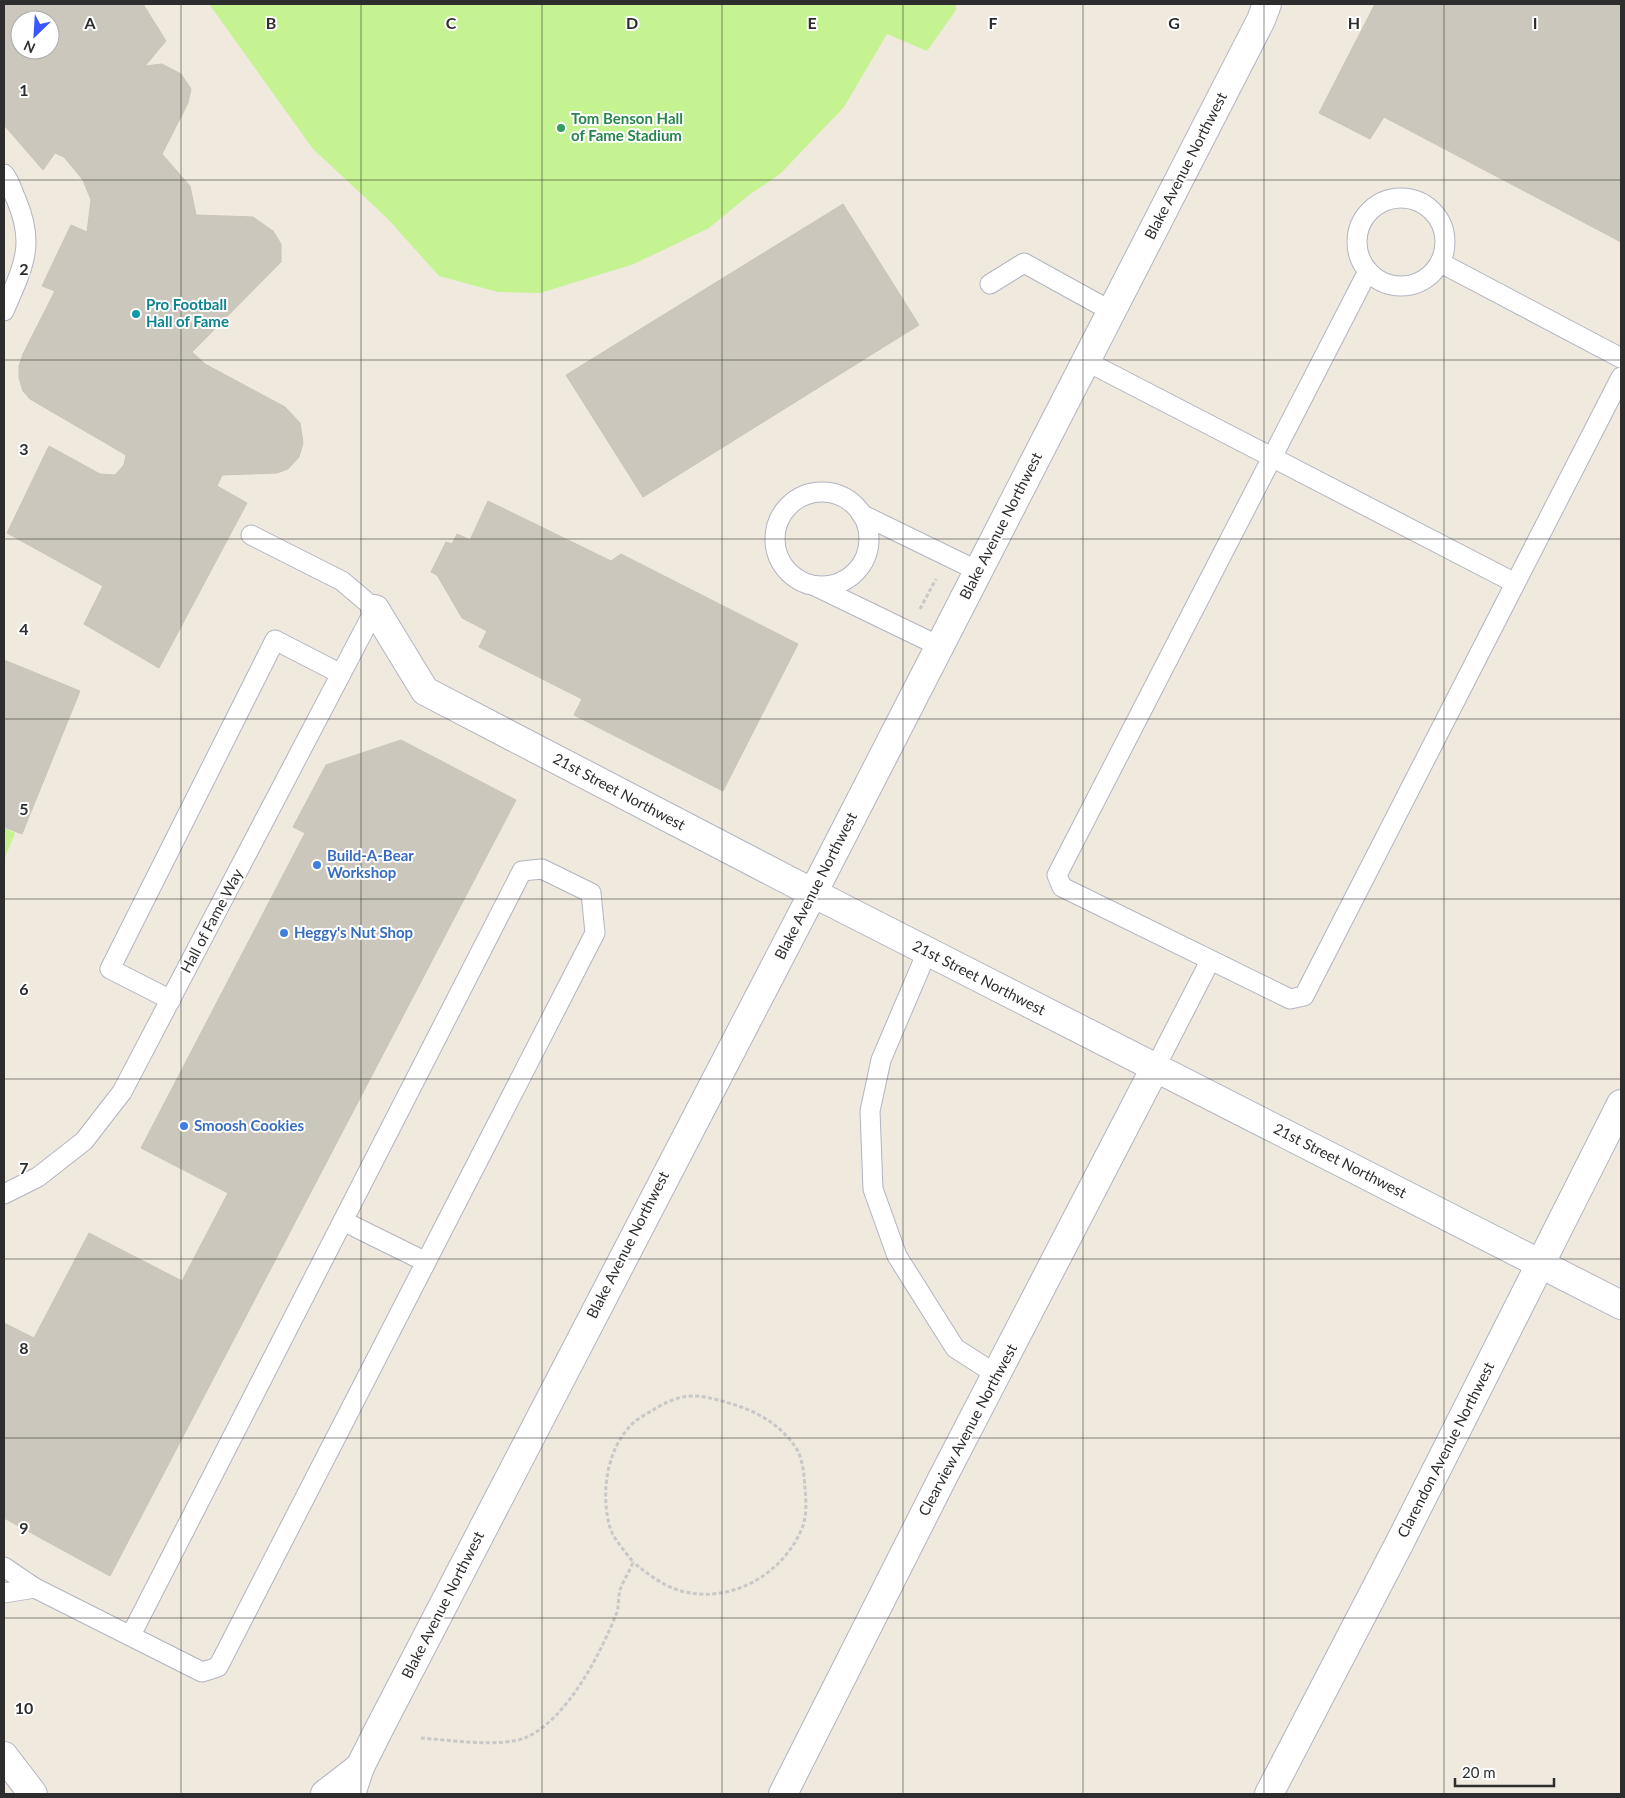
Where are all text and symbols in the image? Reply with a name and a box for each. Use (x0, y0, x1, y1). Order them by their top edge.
north arrow (10, 10, 60, 60)
text: A (83, 13, 96, 32)
text: B (266, 13, 276, 32)
text: C (446, 13, 457, 32)
text: D (626, 13, 638, 32)
text: E (807, 13, 817, 32)
text: F (988, 13, 998, 32)
text: G (1168, 13, 1180, 32)
text: H (1348, 13, 1360, 32)
text: I (1533, 13, 1537, 32)
text: N (21, 37, 38, 57)
text: 1 (19, 80, 29, 99)
street label: Blake Avenue Northwest (1140, 88, 1230, 242)
place label: Tom Benson Hall of Fame Stadium (571, 109, 683, 144)
marker: Tom Benson Hall of Fame Stadium (555, 122, 567, 134)
text: 2 (19, 259, 29, 278)
place label: Pro Football Hall of Fame (146, 295, 229, 330)
marker: Pro Football Hall of Fame (130, 308, 142, 320)
text: 3 (19, 439, 29, 458)
street label: Blake Avenue Northwest (955, 448, 1045, 602)
text: 4 (19, 619, 29, 638)
street label: 21st Street Northwest (550, 749, 689, 834)
text: 5 (19, 799, 29, 818)
street label: Blake Avenue Northwest (770, 808, 860, 962)
place label: Build-A-Bear Workshop (327, 846, 414, 881)
marker: Build-A-Bear Workshop (311, 859, 323, 871)
street label: Hall of Fame Way (176, 865, 246, 976)
place label: Heggy's Nut Shop (294, 923, 413, 941)
marker: Heggy's Nut Shop (278, 927, 290, 939)
street label: 21st Street Northwest (910, 936, 1049, 1019)
text: 6 (19, 979, 29, 998)
place label: Smoosh Cookies (194, 1116, 304, 1134)
street label: 21st Street Northwest (1271, 1119, 1410, 1202)
marker: Smoosh Cookies (178, 1120, 190, 1132)
text: 7 (19, 1158, 29, 1177)
street label: Blake Avenue Northwest (582, 1167, 672, 1321)
text: 8 (19, 1338, 29, 1357)
street label: Clearview Avenue Northwest (914, 1340, 1020, 1519)
street label: Clarendon Avenue Northwest (1393, 1358, 1498, 1540)
text: 9 (19, 1518, 29, 1537)
street label: Blake Avenue Northwest (397, 1527, 487, 1681)
text: 10 (15, 1698, 33, 1717)
scale bar (1455, 1756, 1554, 1788)
text: 20 m (1462, 1763, 1496, 1781)

